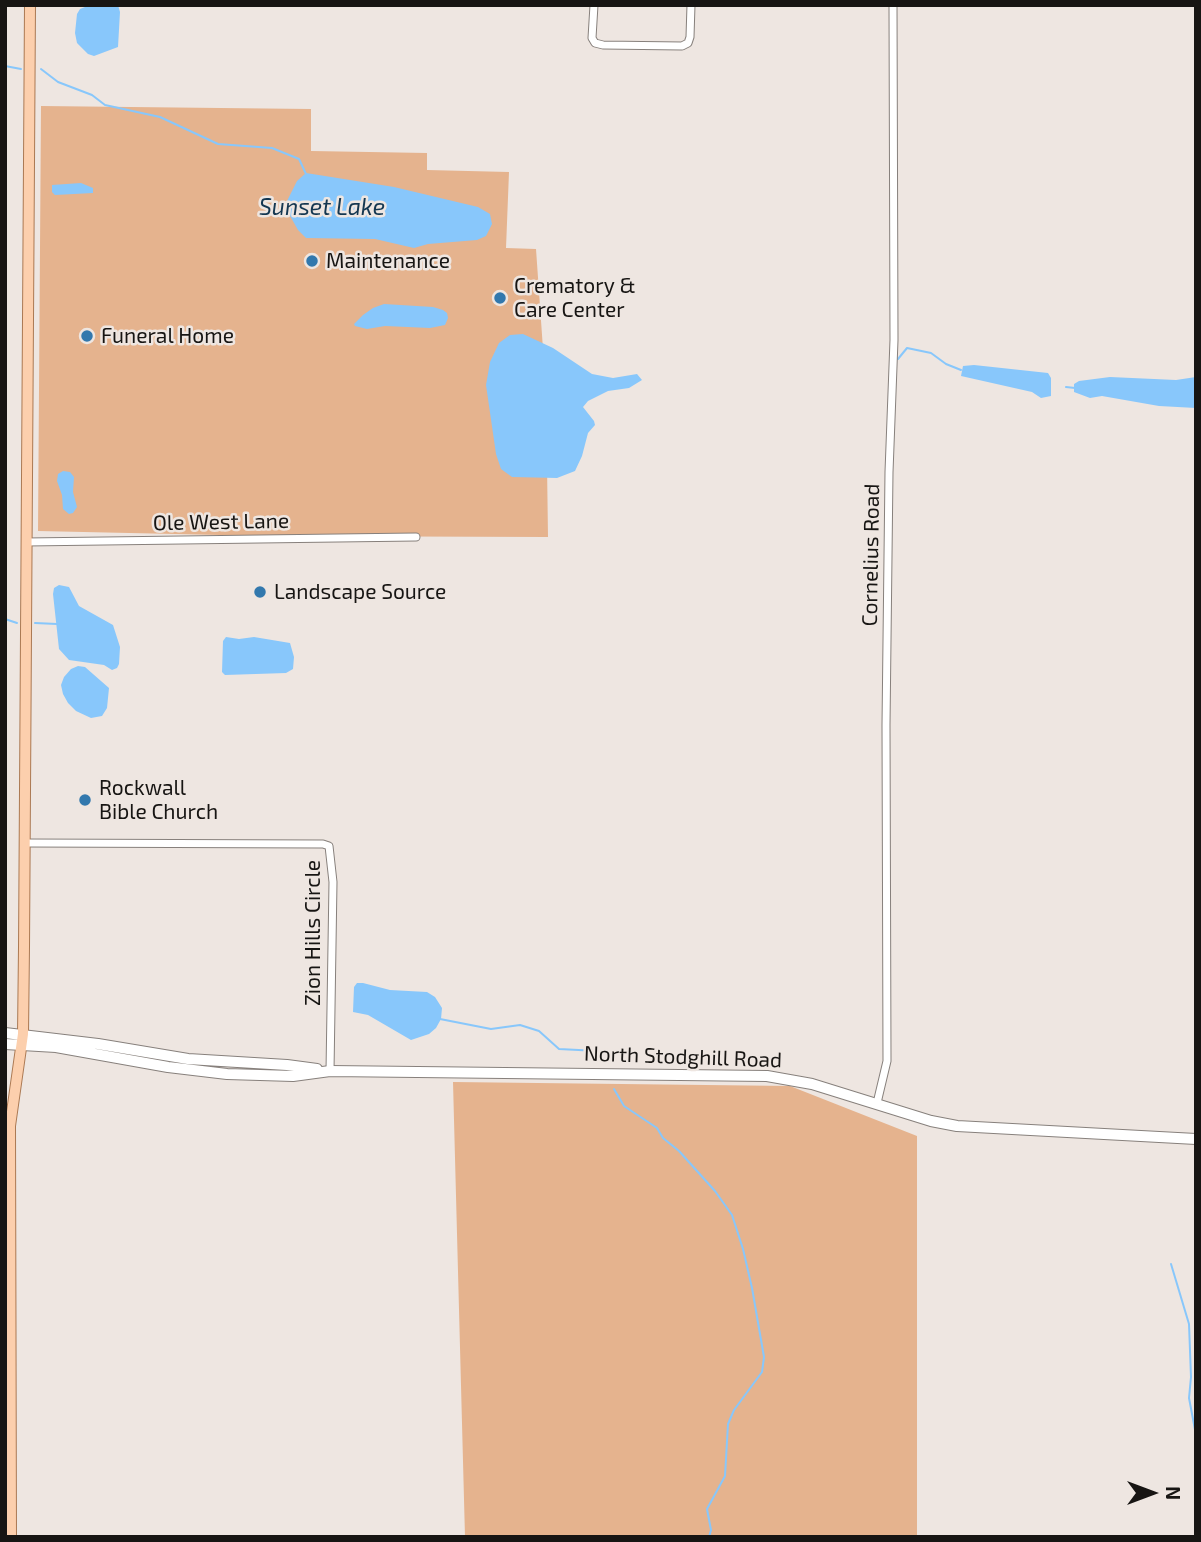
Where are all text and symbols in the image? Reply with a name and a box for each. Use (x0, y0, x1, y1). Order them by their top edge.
water label: Sunset Lake (259, 193, 385, 221)
place label: Maintenance (326, 248, 450, 274)
marker: Maintenance (304, 253, 320, 269)
place label: Crematory & Care Center (514, 273, 636, 323)
marker: Crematory & Care Center (492, 290, 508, 306)
place label: Funeral Home (101, 323, 234, 349)
marker: Funeral Home (79, 328, 95, 344)
street label: Cornelius Road (857, 483, 885, 627)
street label: Ole West Lane (153, 508, 289, 536)
place label: Landscape Source (274, 579, 446, 605)
marker: Landscape Source (252, 584, 268, 600)
place label: Rockwall Bible Church (99, 775, 218, 825)
marker: Rockwall Bible Church (77, 792, 93, 808)
street label: Zion Hills Circle (300, 860, 326, 1006)
street label: North Stodghill Road (583, 1041, 783, 1073)
north arrow (1117, 1458, 1187, 1528)
text: N (1162, 1486, 1185, 1500)

